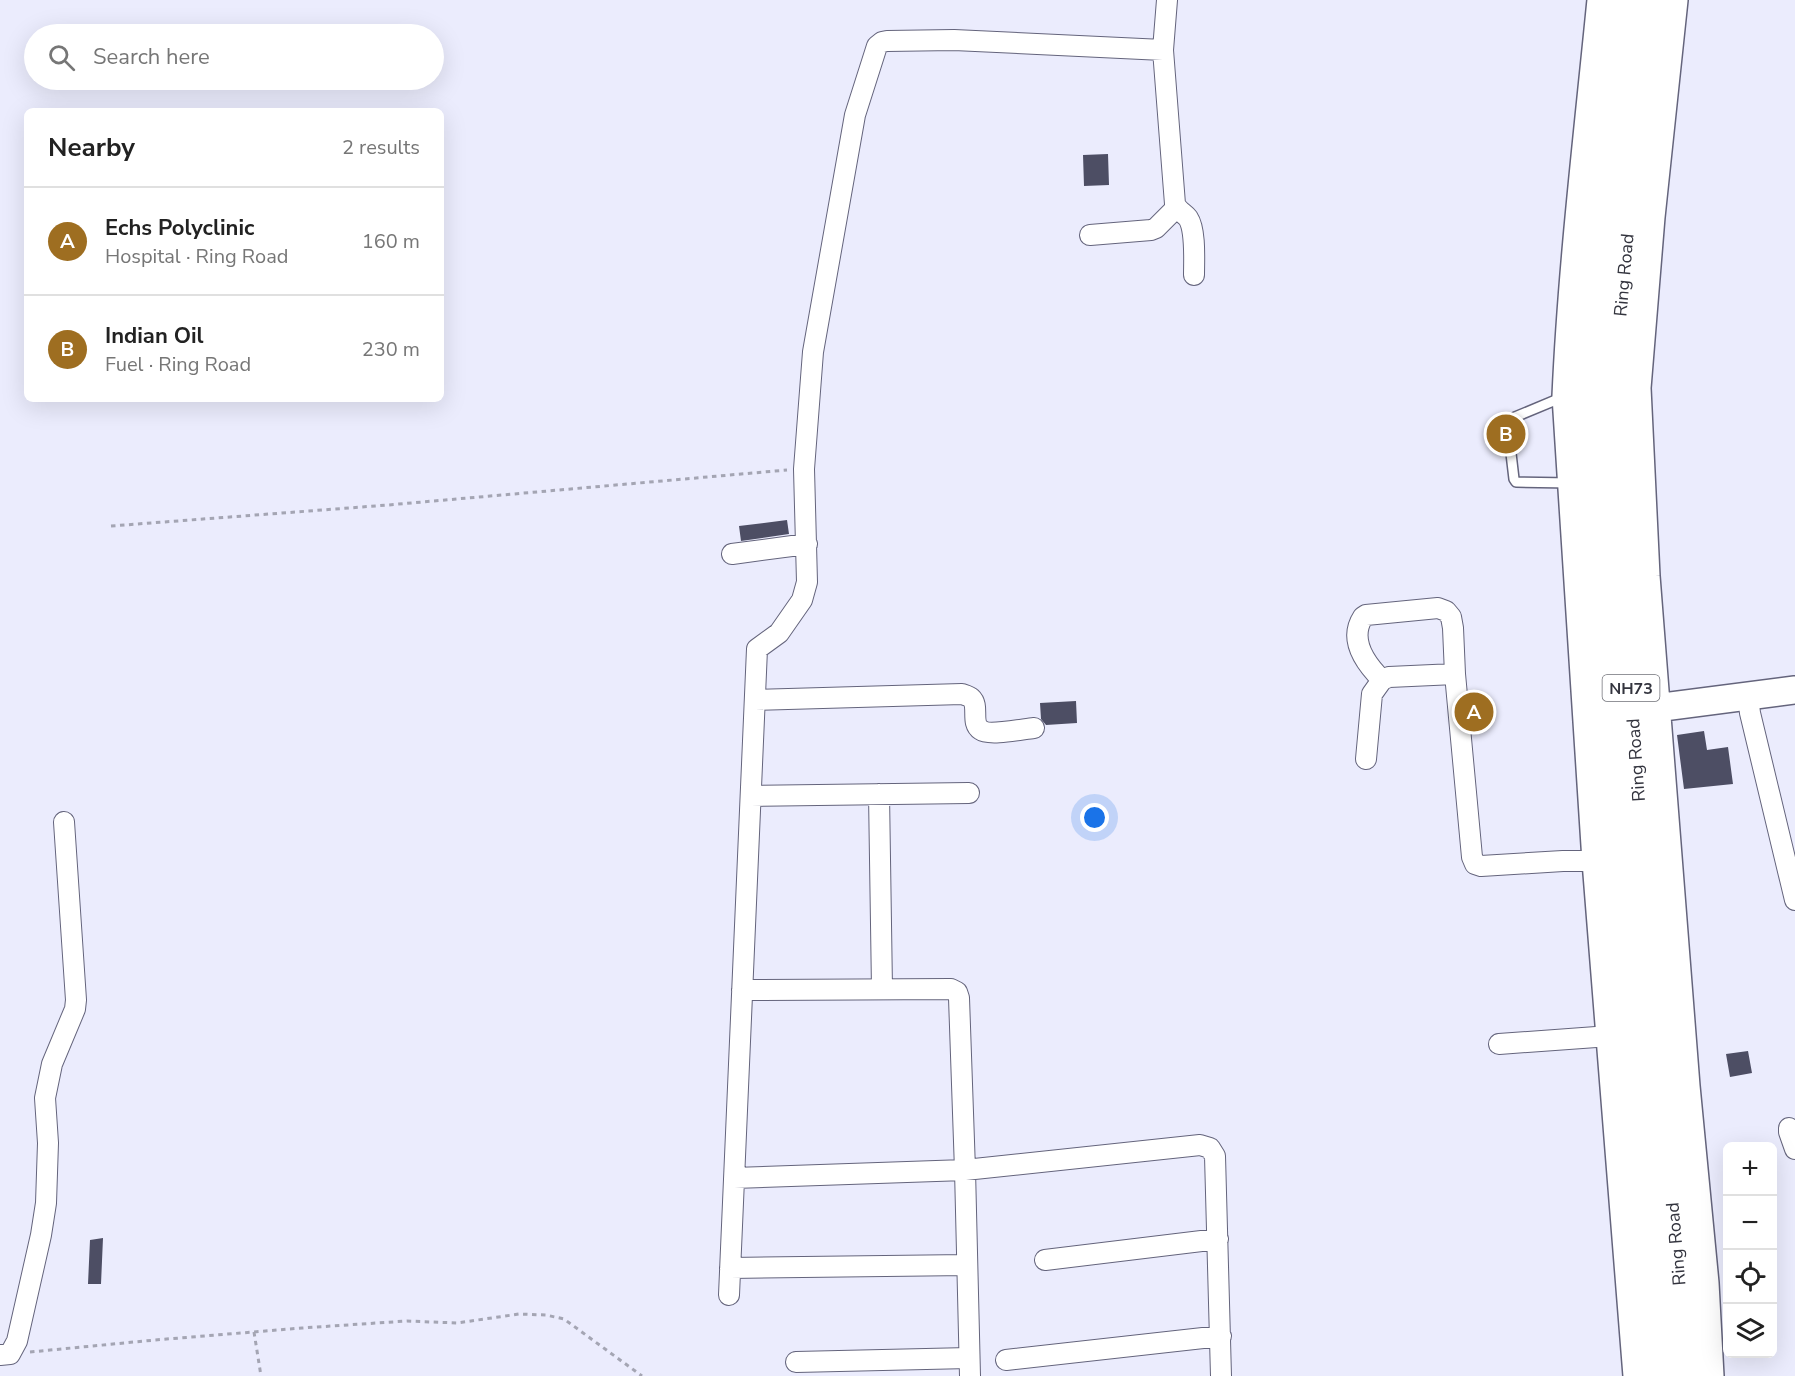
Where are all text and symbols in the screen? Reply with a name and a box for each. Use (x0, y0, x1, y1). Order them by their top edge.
search box (24, 24, 444, 90)
icon: search (45, 41, 78, 74)
text: Search here (93, 42, 210, 72)
text: Nearby (48, 130, 135, 165)
text: 2 results (342, 134, 420, 161)
text: Echs Polyclinic (105, 213, 254, 243)
text: A (60, 228, 75, 255)
text: 160 m (362, 228, 420, 255)
street label: Ring Road (1608, 232, 1640, 318)
text: Hospital · Ring Road (105, 243, 288, 270)
text: Indian Oil (105, 321, 204, 351)
text: B (61, 336, 74, 363)
text: 230 m (362, 336, 420, 363)
text: Fuel · Ring Road (105, 351, 251, 378)
pin: B (1486, 412, 1526, 456)
road number: NH73 (1602, 675, 1660, 701)
pin: A (1454, 690, 1494, 734)
street label: Ring Road (1621, 718, 1651, 802)
your location (1080, 803, 1109, 832)
map controls (1723, 1142, 1777, 1358)
button: + (1723, 1142, 1777, 1196)
button: − (1723, 1196, 1777, 1250)
street label: Ring Road (1660, 1201, 1692, 1287)
button: locate (1723, 1250, 1777, 1304)
button: layers (1723, 1304, 1777, 1358)

